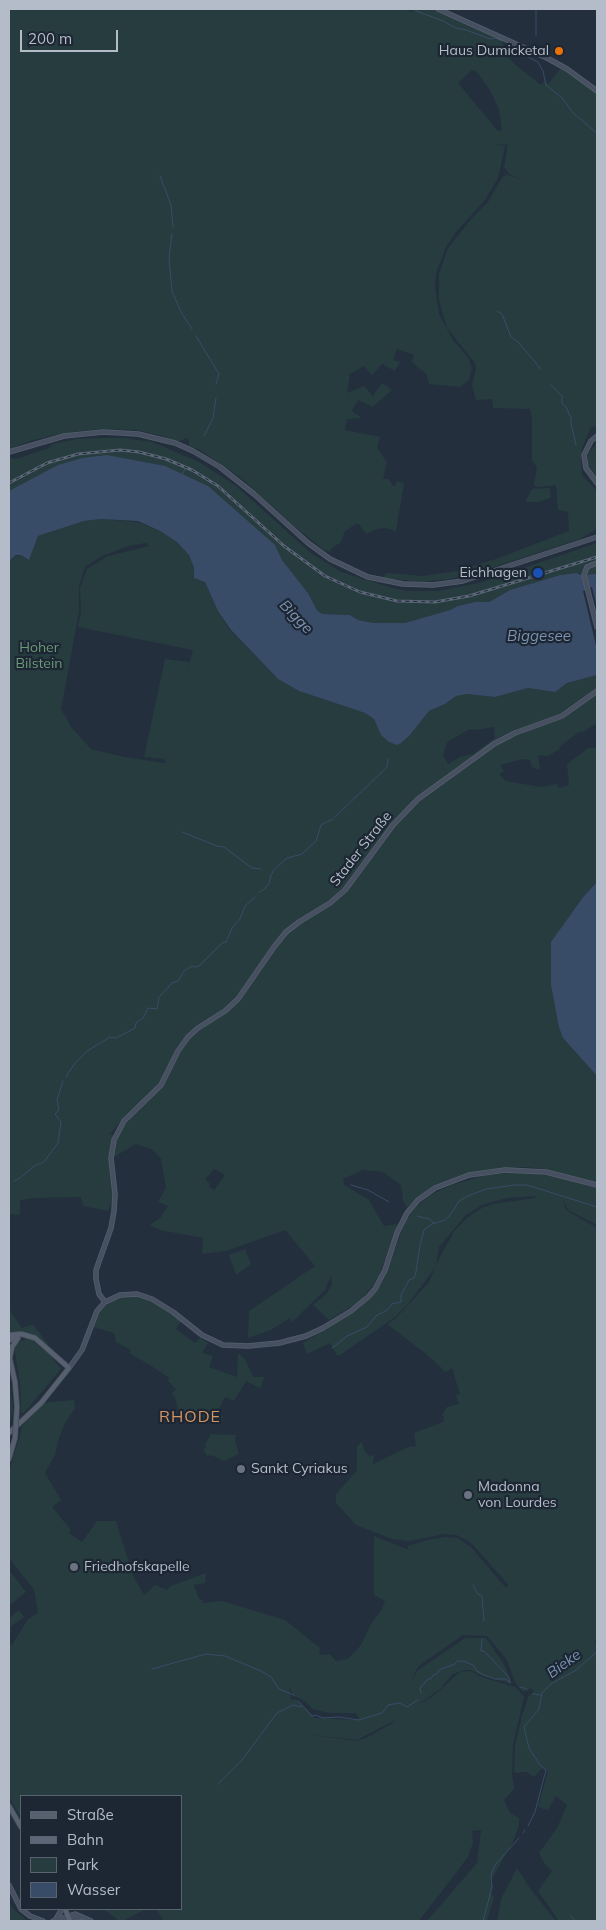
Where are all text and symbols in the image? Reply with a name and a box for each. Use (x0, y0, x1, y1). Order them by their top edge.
scale bar (22, 20, 120, 52)
text: 200 m (28, 29, 72, 48)
place label: Haus Dumicketal (439, 43, 549, 59)
marker: Haus Dumicketal (553, 45, 565, 57)
place label: Eichhagen (459, 565, 527, 581)
marker: Eichhagen (531, 566, 545, 580)
water label: Bigge (276, 596, 316, 638)
water label: Biggesee (507, 627, 571, 645)
park label: Hoher Bilstein (15, 640, 63, 672)
street label: Stader Straße (327, 808, 395, 890)
district label: RHODE (158, 1407, 222, 1427)
place label: Sankt Cyriakus (251, 1461, 348, 1477)
marker: Sankt Cyriakus (235, 1463, 247, 1475)
place label: Madonna von Lourdes (478, 1479, 557, 1511)
marker: Madonna von Lourdes (462, 1489, 474, 1501)
place label: Friedhofskapelle (84, 1559, 190, 1575)
marker: Friedhofskapelle (68, 1561, 80, 1573)
water label: Bieke (543, 1646, 585, 1682)
legend (20, 1795, 182, 1910)
text: Straße (67, 1805, 114, 1824)
text: Bahn (67, 1830, 104, 1849)
text: Park (67, 1855, 99, 1874)
text: Wasser (67, 1880, 120, 1899)

